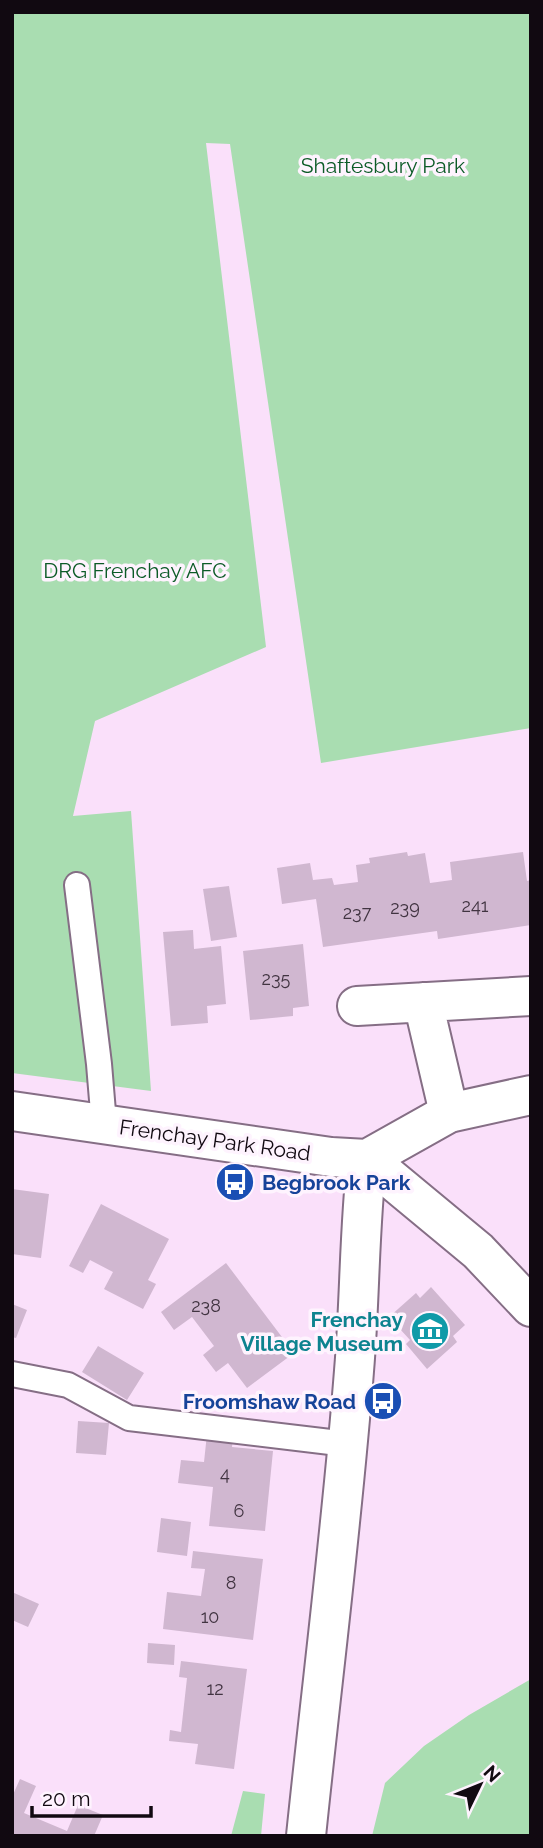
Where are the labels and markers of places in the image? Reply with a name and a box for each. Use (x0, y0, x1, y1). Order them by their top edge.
bus stop icon: Begbrook Park (214, 1161, 256, 1203)
place label: Begbrook Park (262, 1170, 411, 1195)
place label: Frenchay Village Museum (241, 1307, 403, 1356)
museum icon: Frenchay Village Museum (409, 1310, 451, 1352)
bus stop icon: Froomshaw Road (362, 1380, 404, 1422)
place label: Froomshaw Road (183, 1389, 356, 1414)

